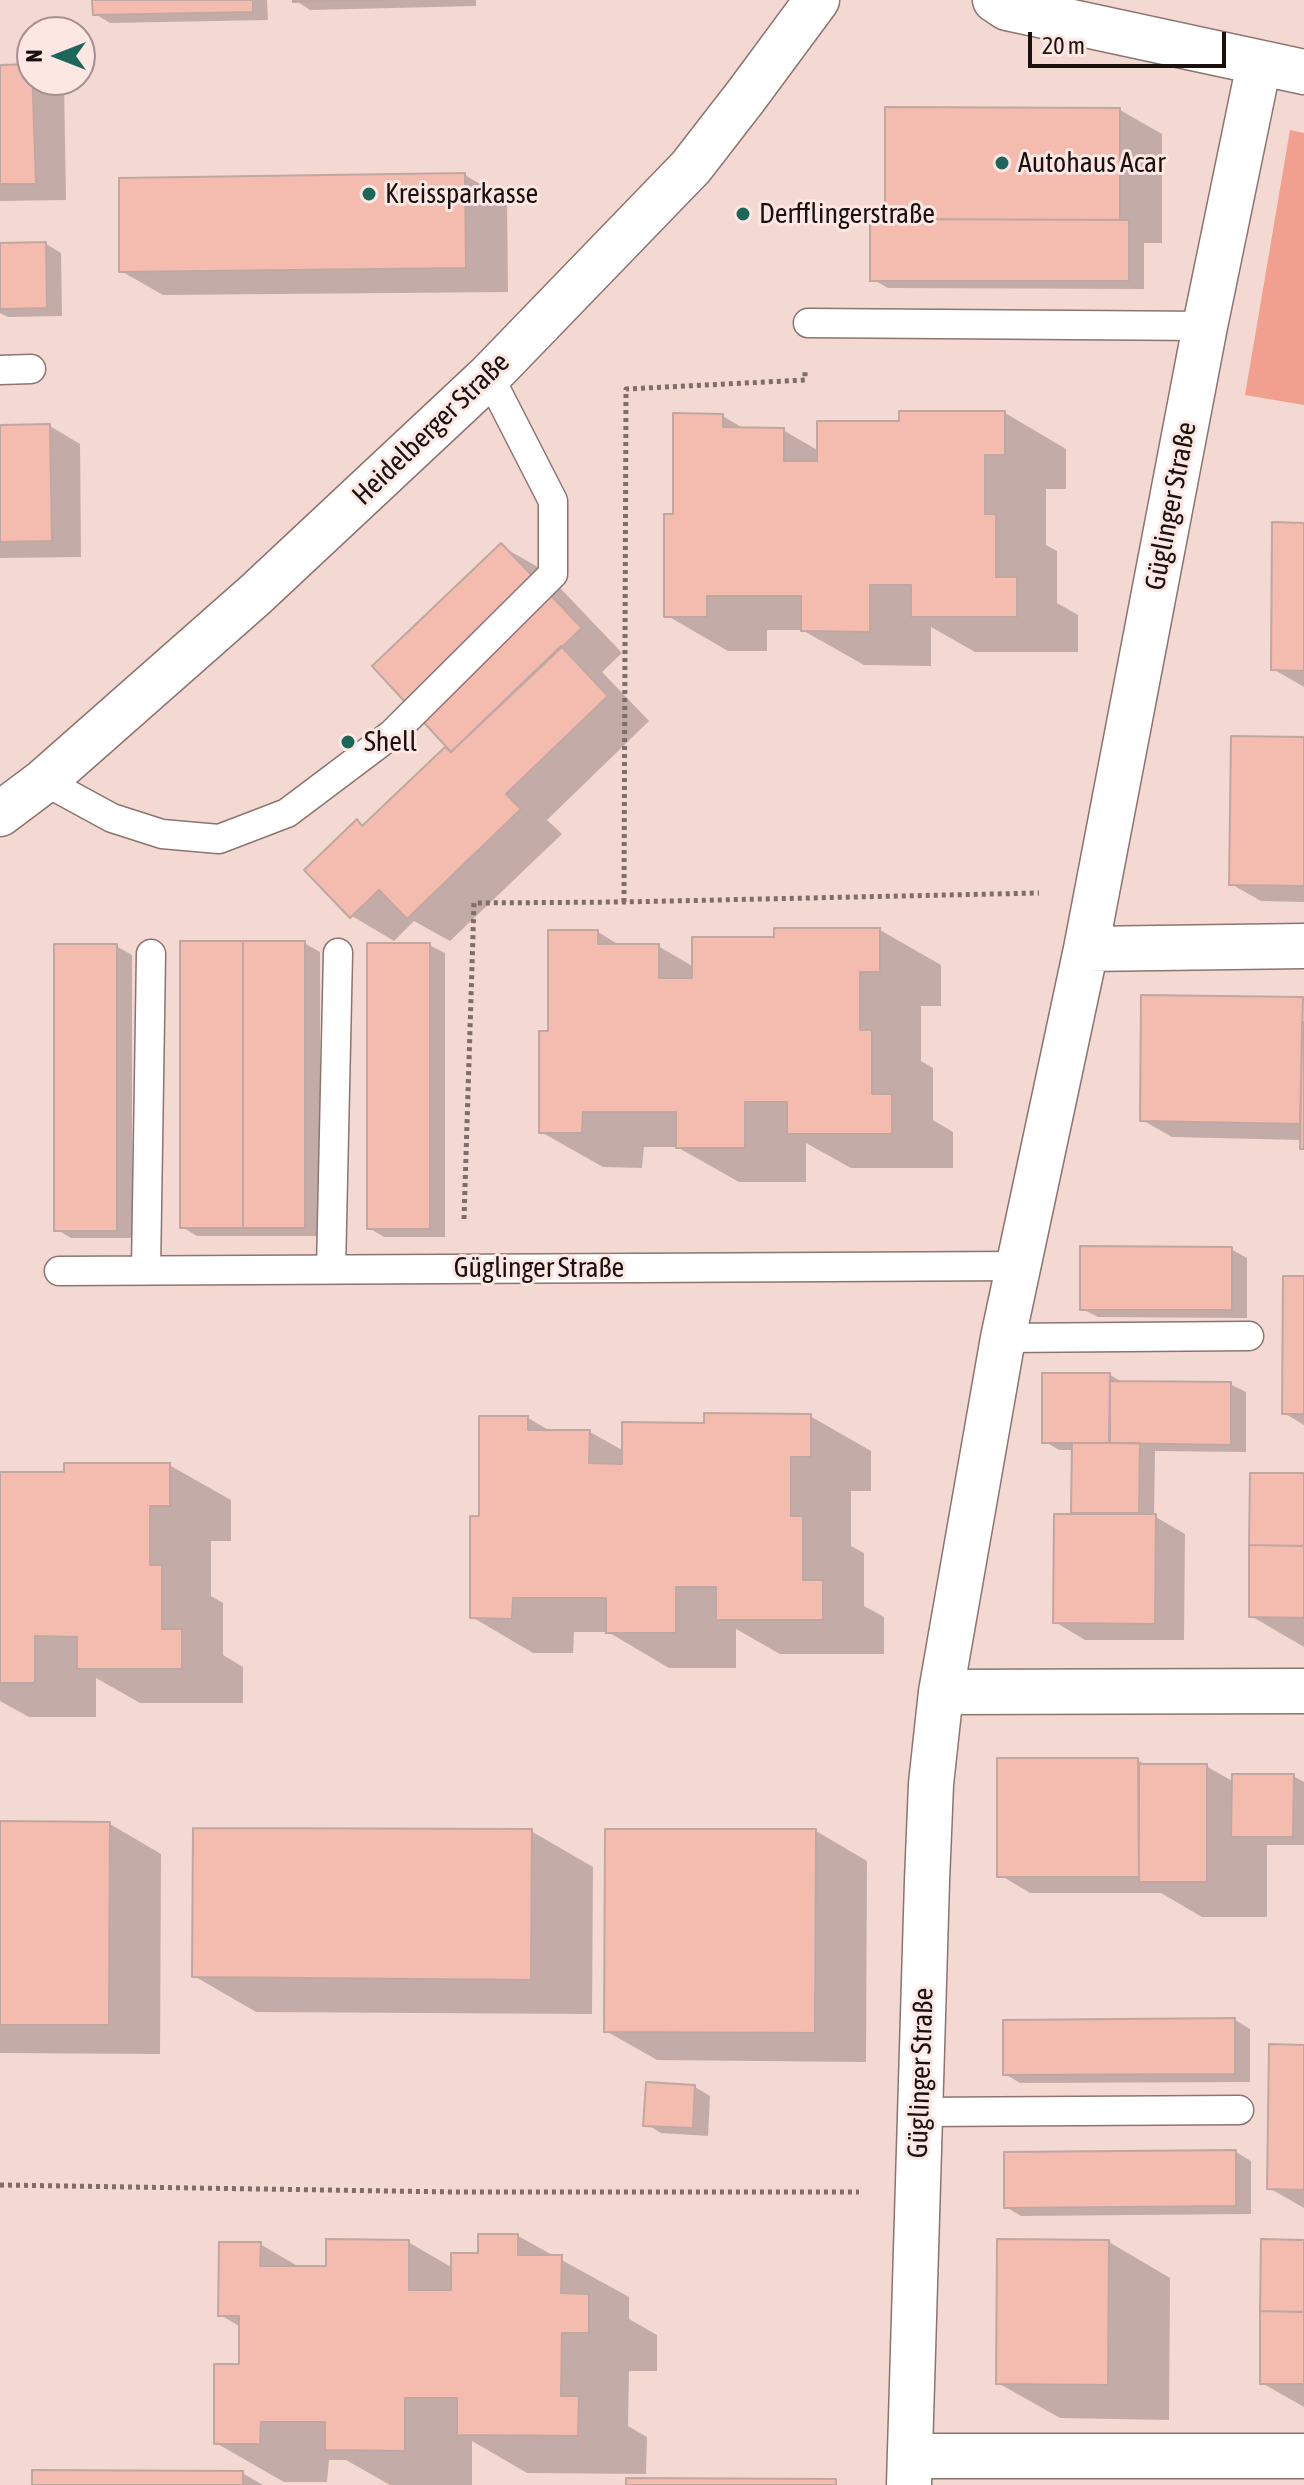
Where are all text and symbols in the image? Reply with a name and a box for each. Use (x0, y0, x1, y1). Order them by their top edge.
north arrow (16, 16, 96, 96)
scale bar (1032, 16, 1230, 66)
text: 20 m (1042, 32, 1085, 59)
text: N (21, 50, 47, 63)
place label: Autohaus Acar (1018, 146, 1165, 180)
marker: Autohaus Acar (993, 154, 1011, 172)
place label: Kreissparkasse (385, 177, 538, 211)
marker: Kreissparkasse (360, 185, 378, 203)
place label: Derfflingerstraße (759, 197, 935, 231)
marker: Derfflingerstraße (734, 205, 752, 223)
street label: Heidelberger Straße (346, 346, 516, 512)
street label: Güglinger Straße (1138, 419, 1204, 593)
place label: Shell (364, 725, 417, 759)
marker: Shell (339, 733, 357, 751)
street label: Güglinger Straße (454, 1251, 624, 1285)
street label: Güglinger Straße (901, 1987, 941, 2159)

